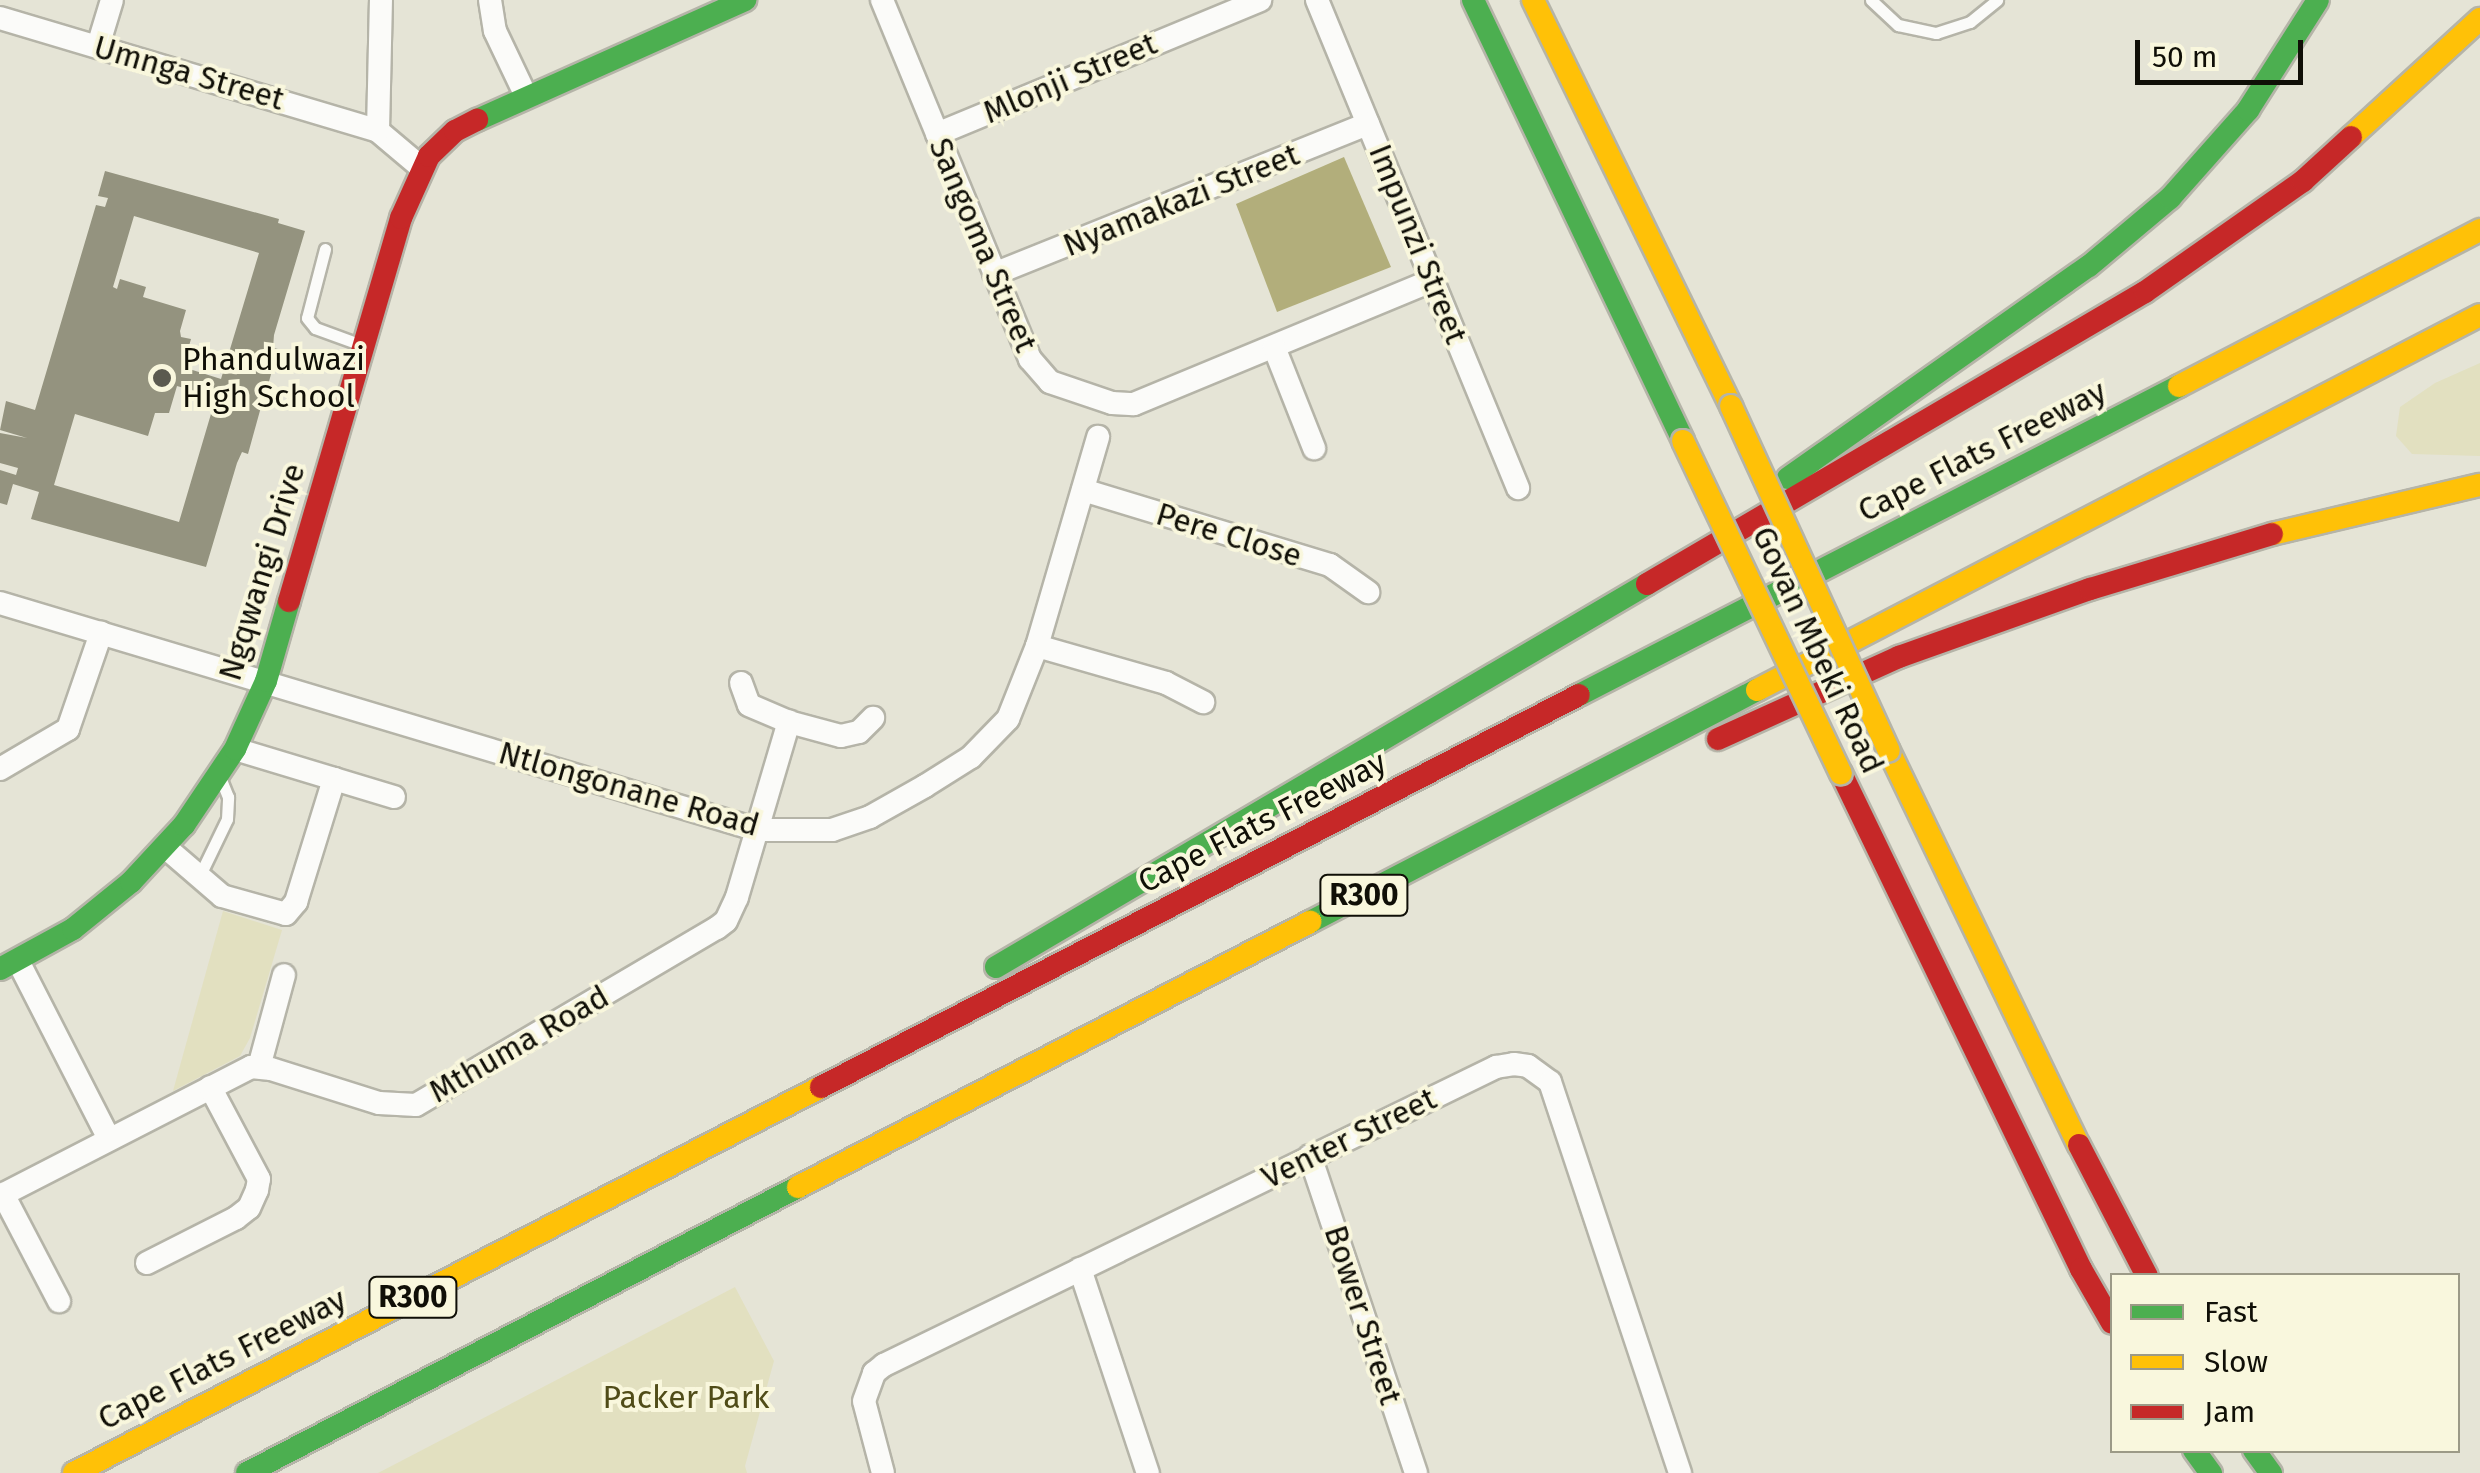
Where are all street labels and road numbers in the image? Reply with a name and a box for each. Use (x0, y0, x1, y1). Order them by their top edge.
street label: Mlonji Street (977, 24, 1163, 132)
street label: Umnga Street (89, 28, 289, 118)
street label: Sangoma Street (921, 132, 1045, 358)
street label: Nyamakazi Street (1057, 135, 1305, 265)
street label: Impunzi Street (1361, 139, 1475, 349)
street label: Cape Flats Freeway (1852, 372, 2112, 530)
street label: Ngqwangi Drive (211, 459, 313, 685)
street label: Pere Close (1152, 495, 1306, 575)
street label: Govan Mbeki Road (1744, 521, 1892, 779)
street label: Ntlongonane Road (494, 733, 764, 845)
street label: Cape Flats Freeway (1132, 743, 1392, 901)
road number: R300 (1319, 870, 1409, 920)
street label: Mthuma Road (422, 977, 616, 1111)
street label: Venter Street (1255, 1079, 1443, 1197)
street label: Bower Street (1316, 1221, 1410, 1409)
road number: R300 (368, 1272, 458, 1322)
street label: Cape Flats Freeway (92, 1280, 352, 1438)

